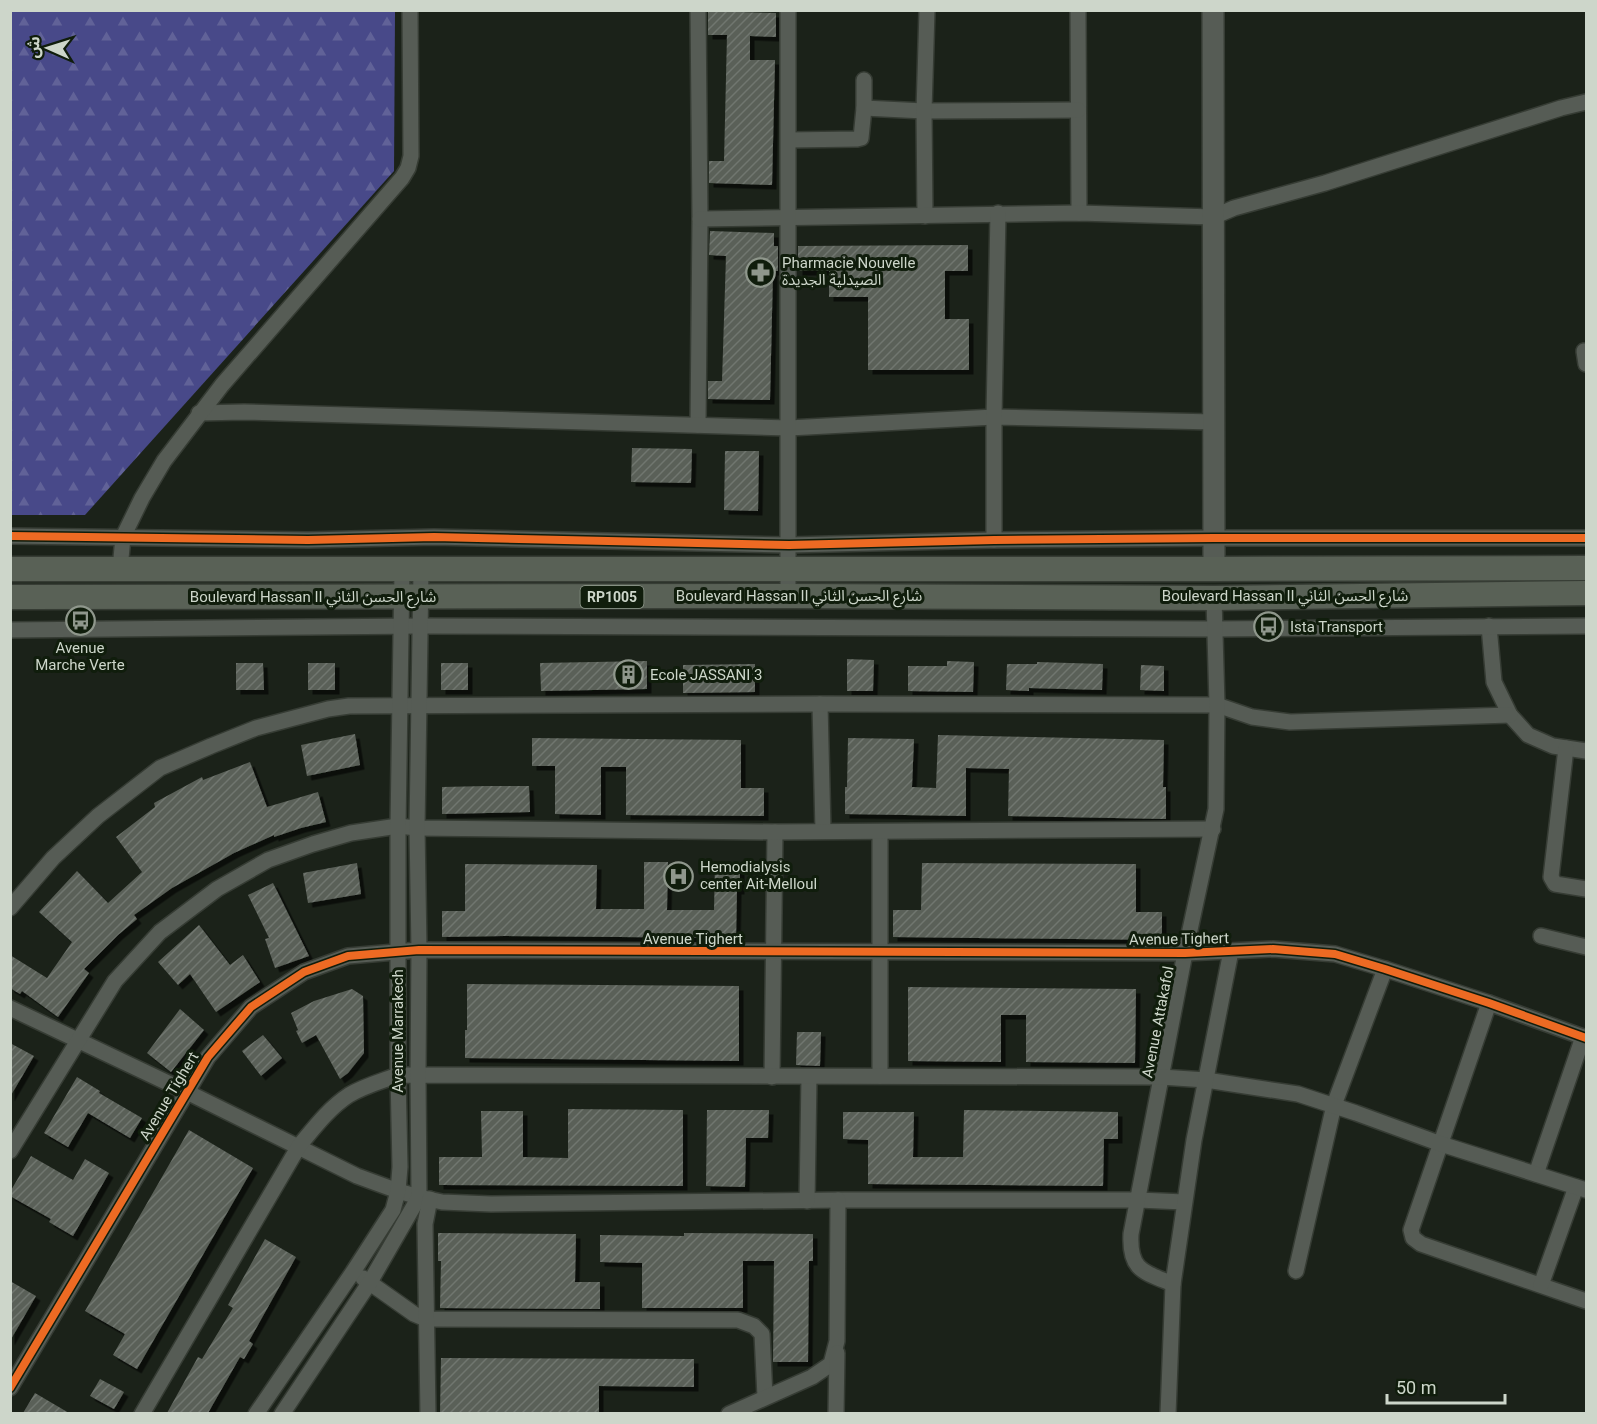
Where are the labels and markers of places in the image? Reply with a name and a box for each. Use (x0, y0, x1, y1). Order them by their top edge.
place label: Pharmacie Nouvelle الصيدلية الجديدة (782, 254, 915, 289)
pharmacy icon: Pharmacie Nouvelle الصيدلية الجديدة (745, 256, 777, 288)
bus stop icon: Avenue Marche Verte (64, 605, 96, 637)
bus stop icon: Ista Transport (1253, 611, 1285, 643)
place label: Ista Transport (1290, 618, 1383, 636)
place label: Avenue Marche Verte (35, 639, 125, 674)
building icon: Ecole JASSANI 3 (613, 659, 645, 691)
place label: Ecole JASSANI 3 (650, 666, 763, 684)
place label: Hemodialysis center Ait-Melloul (700, 858, 817, 893)
hospital icon: Hemodialysis center Ait-Melloul (663, 860, 695, 892)

